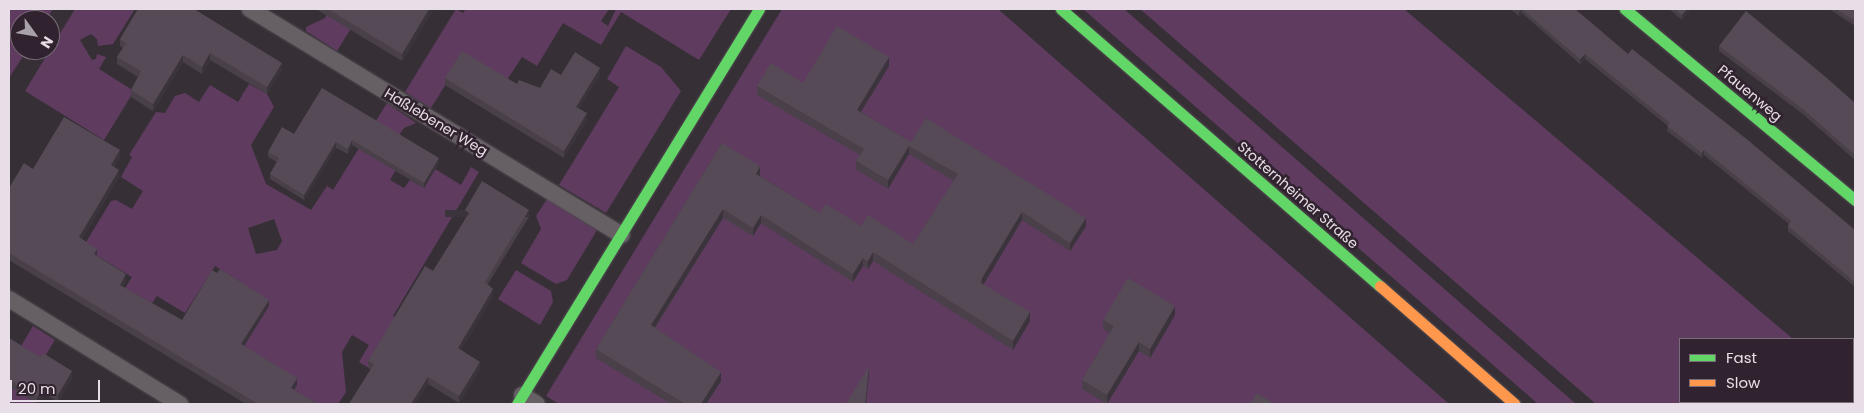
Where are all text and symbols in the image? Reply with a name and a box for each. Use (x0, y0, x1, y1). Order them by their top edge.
north arrow (10, 10, 60, 60)
text: N (36, 33, 58, 52)
street label: Pfauenweg (1715, 61, 1785, 125)
street label: Haßlebener Weg (381, 85, 491, 159)
street label: Stotternheimer Straße (1234, 138, 1362, 252)
legend (1679, 338, 1854, 403)
text: Fast (1726, 347, 1757, 368)
scale bar (12, 370, 102, 402)
text: Slow (1726, 372, 1760, 393)
text: 20 m (18, 378, 56, 399)

